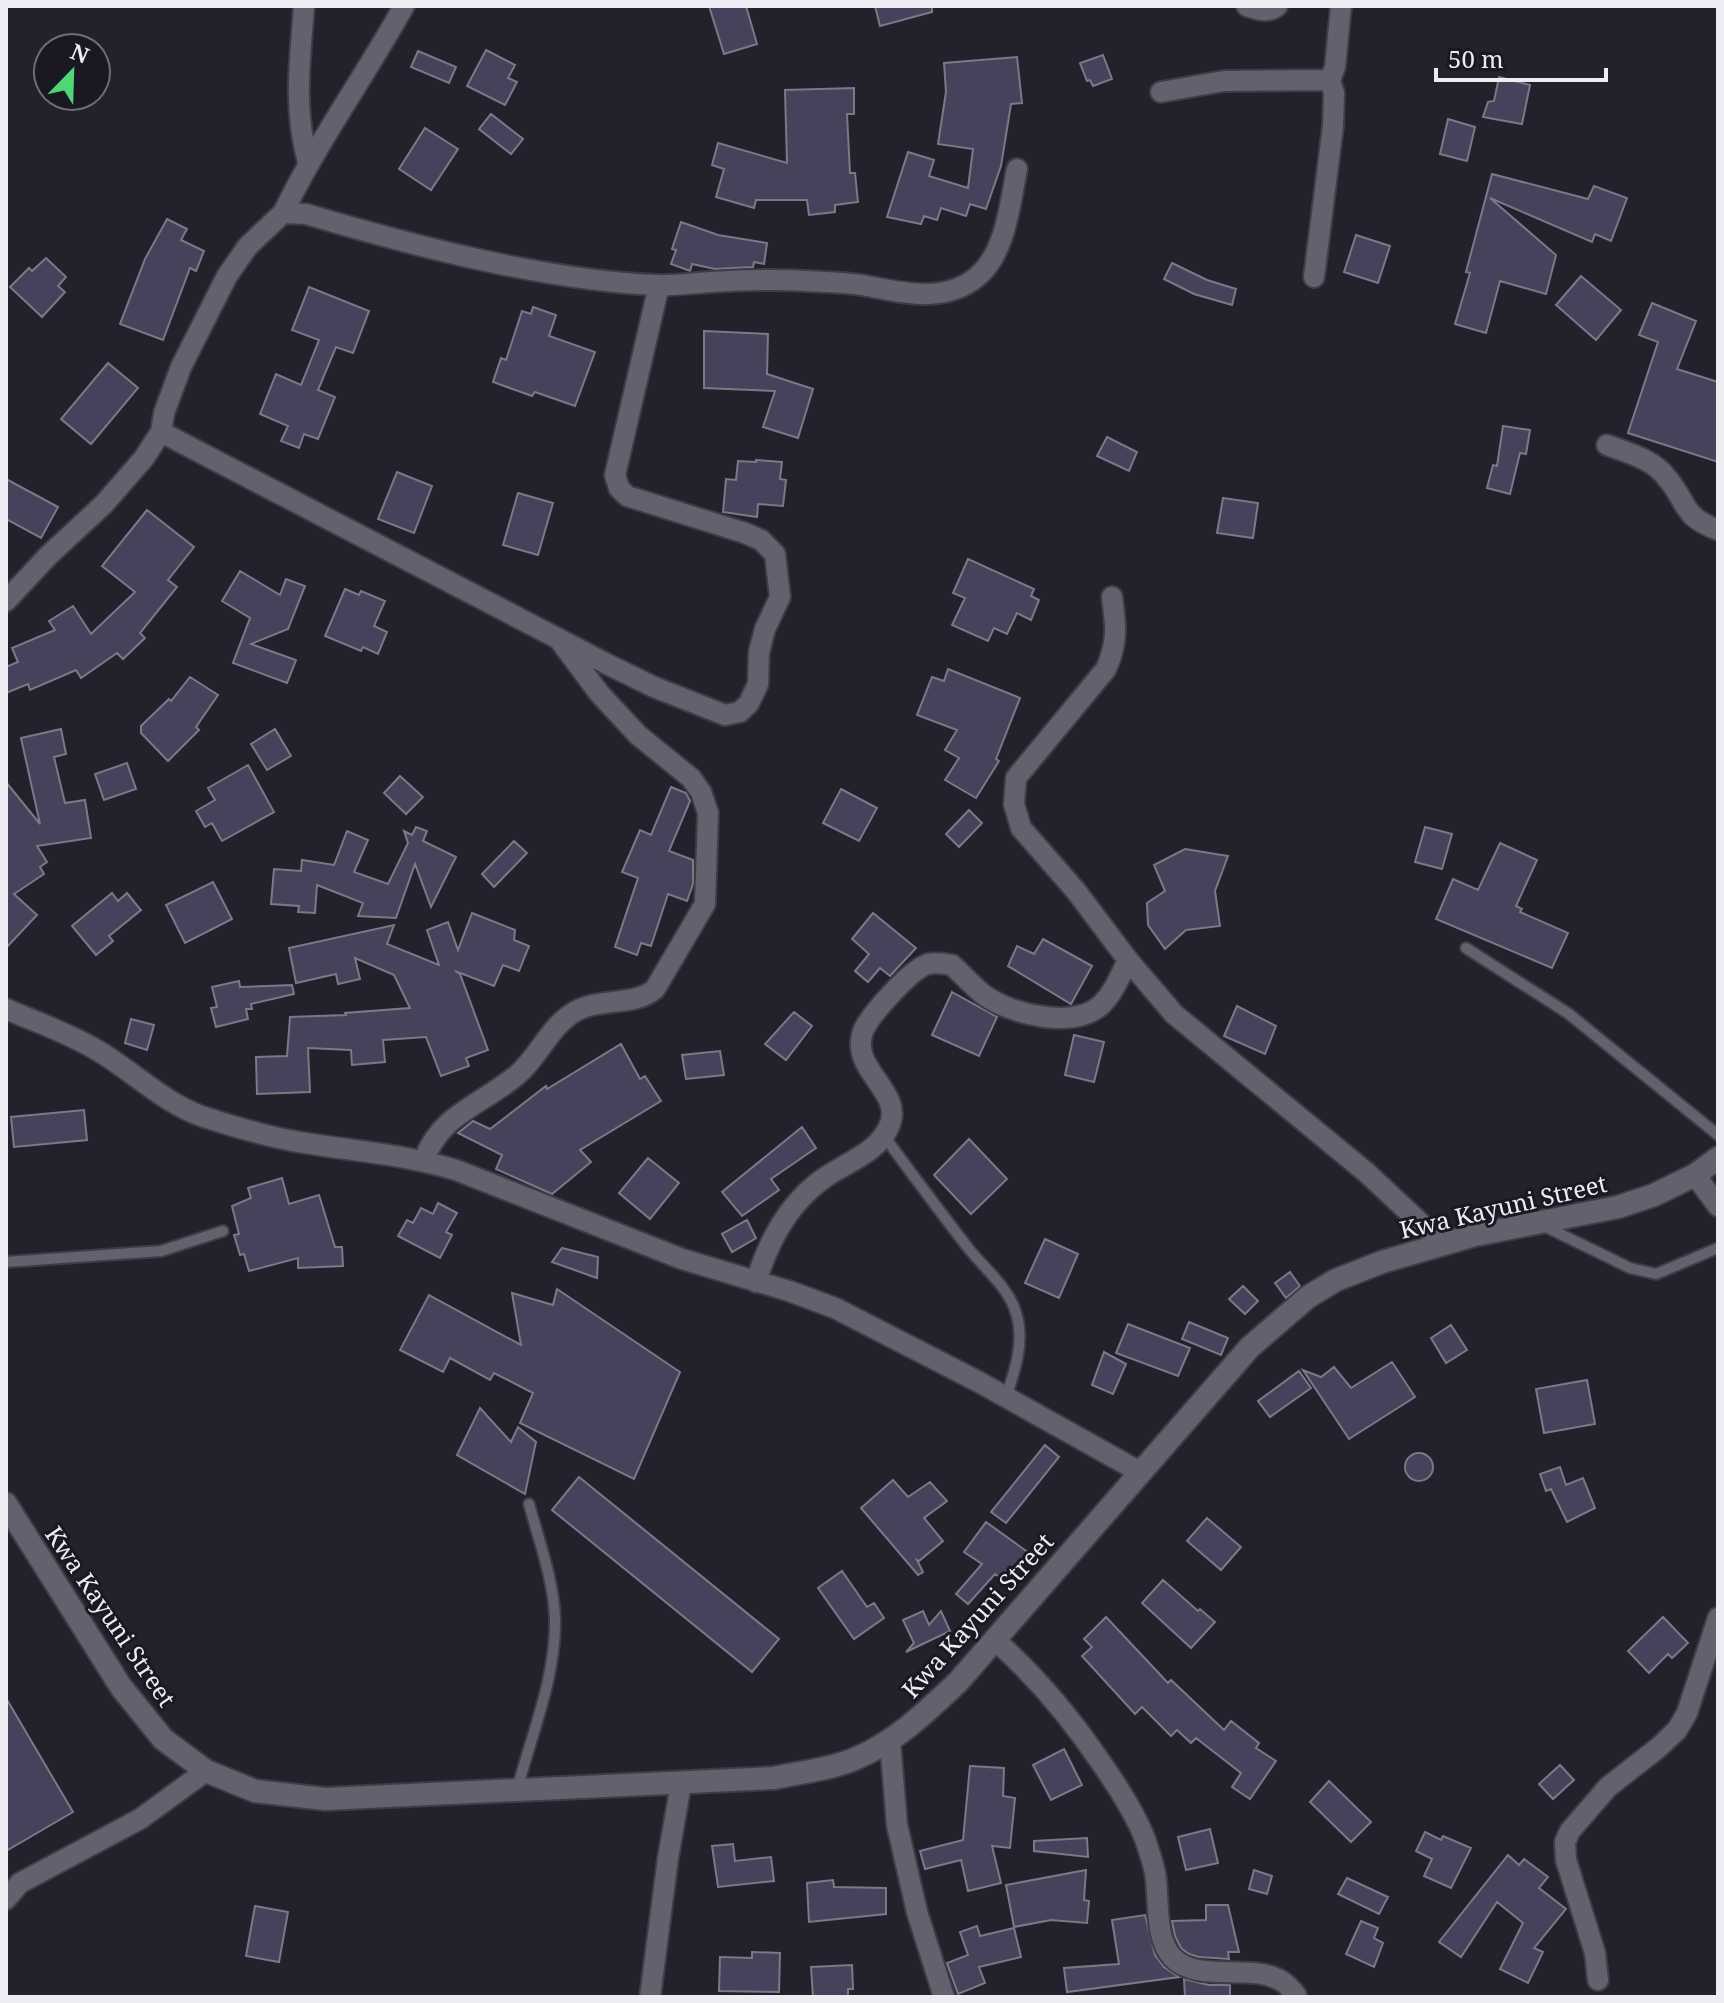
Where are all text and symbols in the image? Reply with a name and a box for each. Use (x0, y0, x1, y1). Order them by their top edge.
north arrow (32, 32, 112, 112)
scale bar (1436, 32, 1606, 82)
text: N (66, 35, 94, 70)
text: 50 m (1448, 42, 1504, 75)
street label: Kwa Kayuni Street (1396, 1166, 1610, 1246)
street label: Kwa Kayuni Street (38, 1519, 184, 1713)
street label: Kwa Kayuni Street (894, 1525, 1060, 1705)

